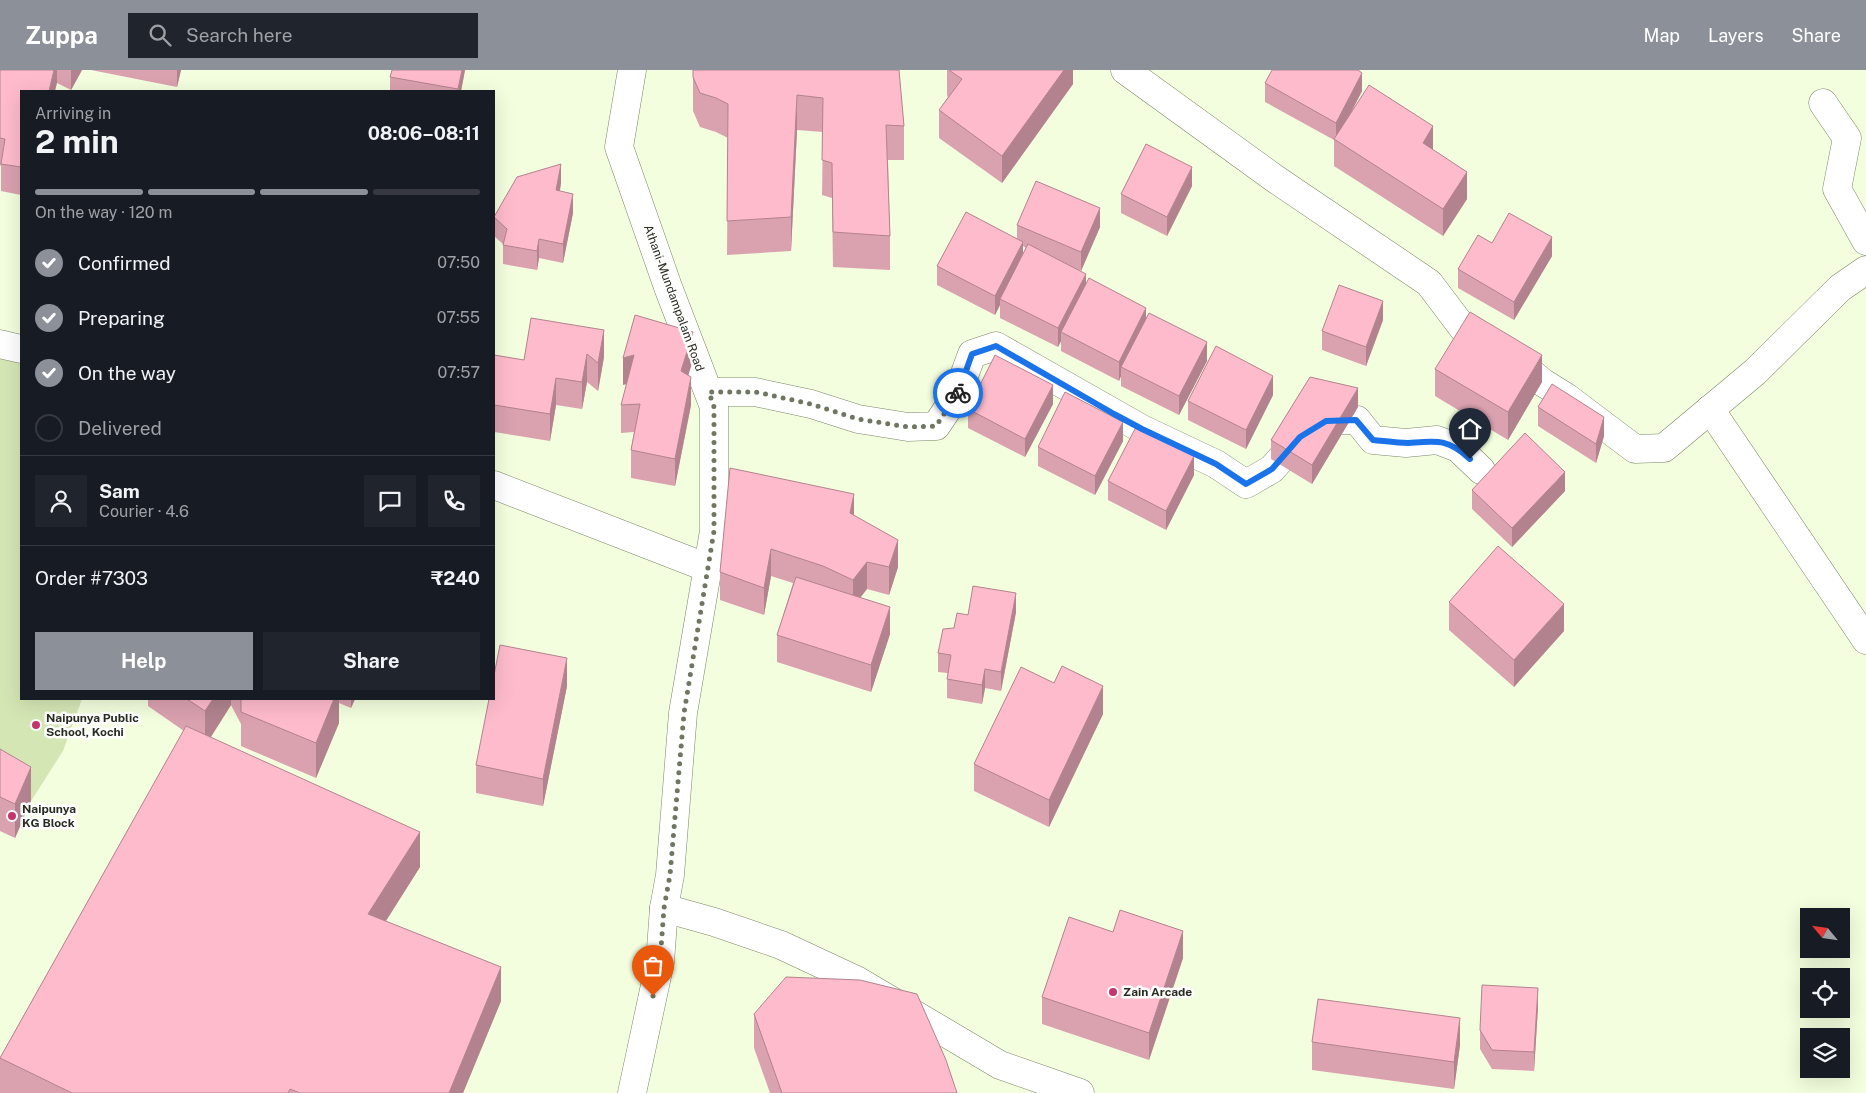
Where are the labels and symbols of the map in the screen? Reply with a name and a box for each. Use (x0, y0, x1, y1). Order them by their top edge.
street label: Athani-Mundampalam Road (641, 223, 707, 373)
courier (933, 368, 983, 418)
pin (1449, 408, 1491, 459)
place label: Naipunya Public School, Kochi (46, 711, 139, 739)
marker: Naipunya Public School, Kochi (30, 719, 42, 731)
place label: Naipunya KG Block (22, 802, 76, 830)
marker: Naipunya KG Block (6, 810, 18, 822)
north arrow (1800, 908, 1850, 958)
pin (632, 945, 674, 996)
place label: Zain Arcade (1123, 985, 1192, 999)
marker: Zain Arcade (1107, 986, 1119, 998)

